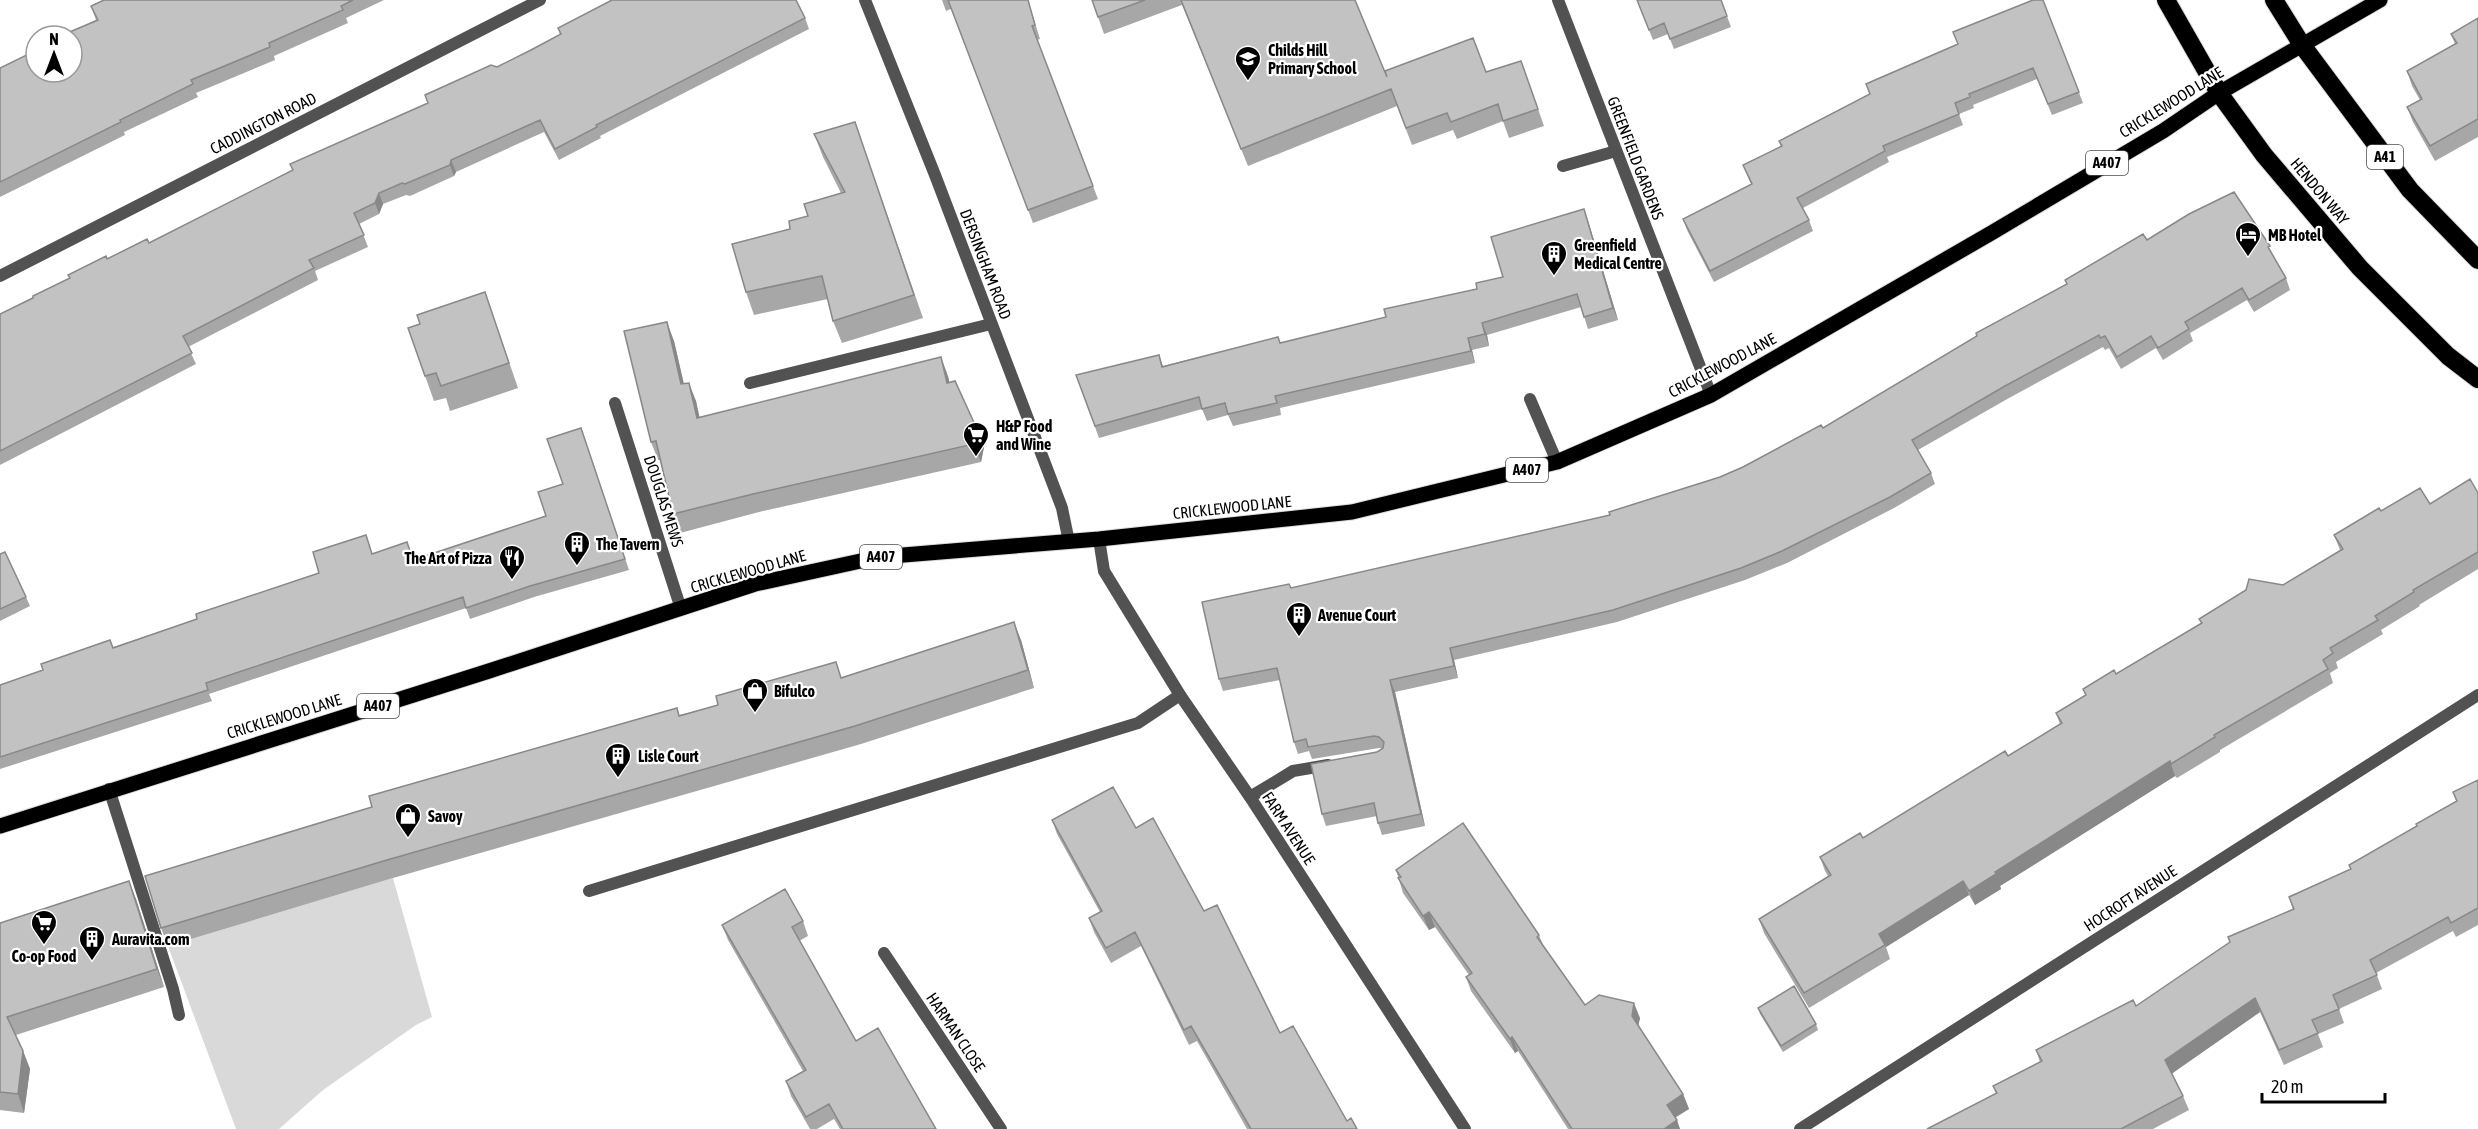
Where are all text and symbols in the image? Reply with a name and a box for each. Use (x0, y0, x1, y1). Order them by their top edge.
north arrow (24, 24, 84, 84)
text: N (49, 30, 59, 48)
place label: Childs Hill Primary School (1268, 41, 1357, 77)
school or university icon: Childs Hill Primary School (1233, 44, 1263, 82)
street label: CRICKLEWOOD LANE (2116, 63, 2226, 141)
street label: CADDINGTON ROAD (207, 88, 319, 157)
street label: GREENFIELD GARDENS (1604, 94, 1668, 222)
road number: A41 (2367, 145, 2403, 169)
road number: A407 (2086, 151, 2128, 175)
street label: HENDON WAY (2287, 154, 2353, 228)
street label: DERSINGHAM ROAD (957, 206, 1015, 322)
hotel icon: MB Hotel (2233, 220, 2263, 258)
place label: MB Hotel (2268, 226, 2322, 244)
place label: Greenfield Medical Centre (1574, 236, 1662, 272)
building icon: Greenfield Medical Centre (1539, 239, 1569, 277)
street label: CRICKLEWOOD LANE (1665, 329, 1779, 401)
place label: H&P Food and Wine (996, 417, 1053, 453)
supermarket icon: H&P Food and Wine (961, 420, 991, 458)
street label: DOUGLAS MEWS (641, 453, 687, 549)
road number: A407 (1506, 458, 1548, 482)
street label: CRICKLEWOOD LANE (1172, 492, 1292, 522)
building icon: The Tavern (562, 529, 592, 567)
place label: The Tavern (596, 535, 660, 553)
restaurant icon: The Art of Pizza (497, 543, 527, 581)
road number: A407 (860, 545, 902, 569)
street label: CRICKLEWOOD LANE (688, 546, 808, 596)
place label: The Art of Pizza (404, 549, 492, 567)
building icon: Avenue Court (1284, 600, 1314, 638)
place label: Avenue Court (1317, 606, 1396, 624)
shop icon: Bifulco (740, 676, 770, 714)
place label: Bifulco (774, 682, 815, 700)
street label: CRICKLEWOOD LANE (225, 690, 344, 742)
road number: A407 (357, 694, 399, 718)
building icon: Lisle Court (603, 741, 633, 779)
place label: Lisle Court (638, 747, 699, 765)
street label: FARM AVENUE (1259, 788, 1319, 868)
shop icon: Savoy (393, 801, 423, 839)
place label: Savoy (428, 807, 463, 825)
street label: HOCROFT AVENUE (2080, 861, 2180, 935)
supermarket icon: Co-op Food (29, 908, 59, 946)
building icon: Auravita.com (77, 924, 107, 962)
place label: Auravita.com (111, 930, 190, 948)
place label: Co-op Food (12, 947, 77, 965)
street label: HARMAN CLOSE (923, 989, 989, 1075)
scale bar (2262, 1066, 2385, 1104)
text: 20 m (2271, 1076, 2303, 1097)

